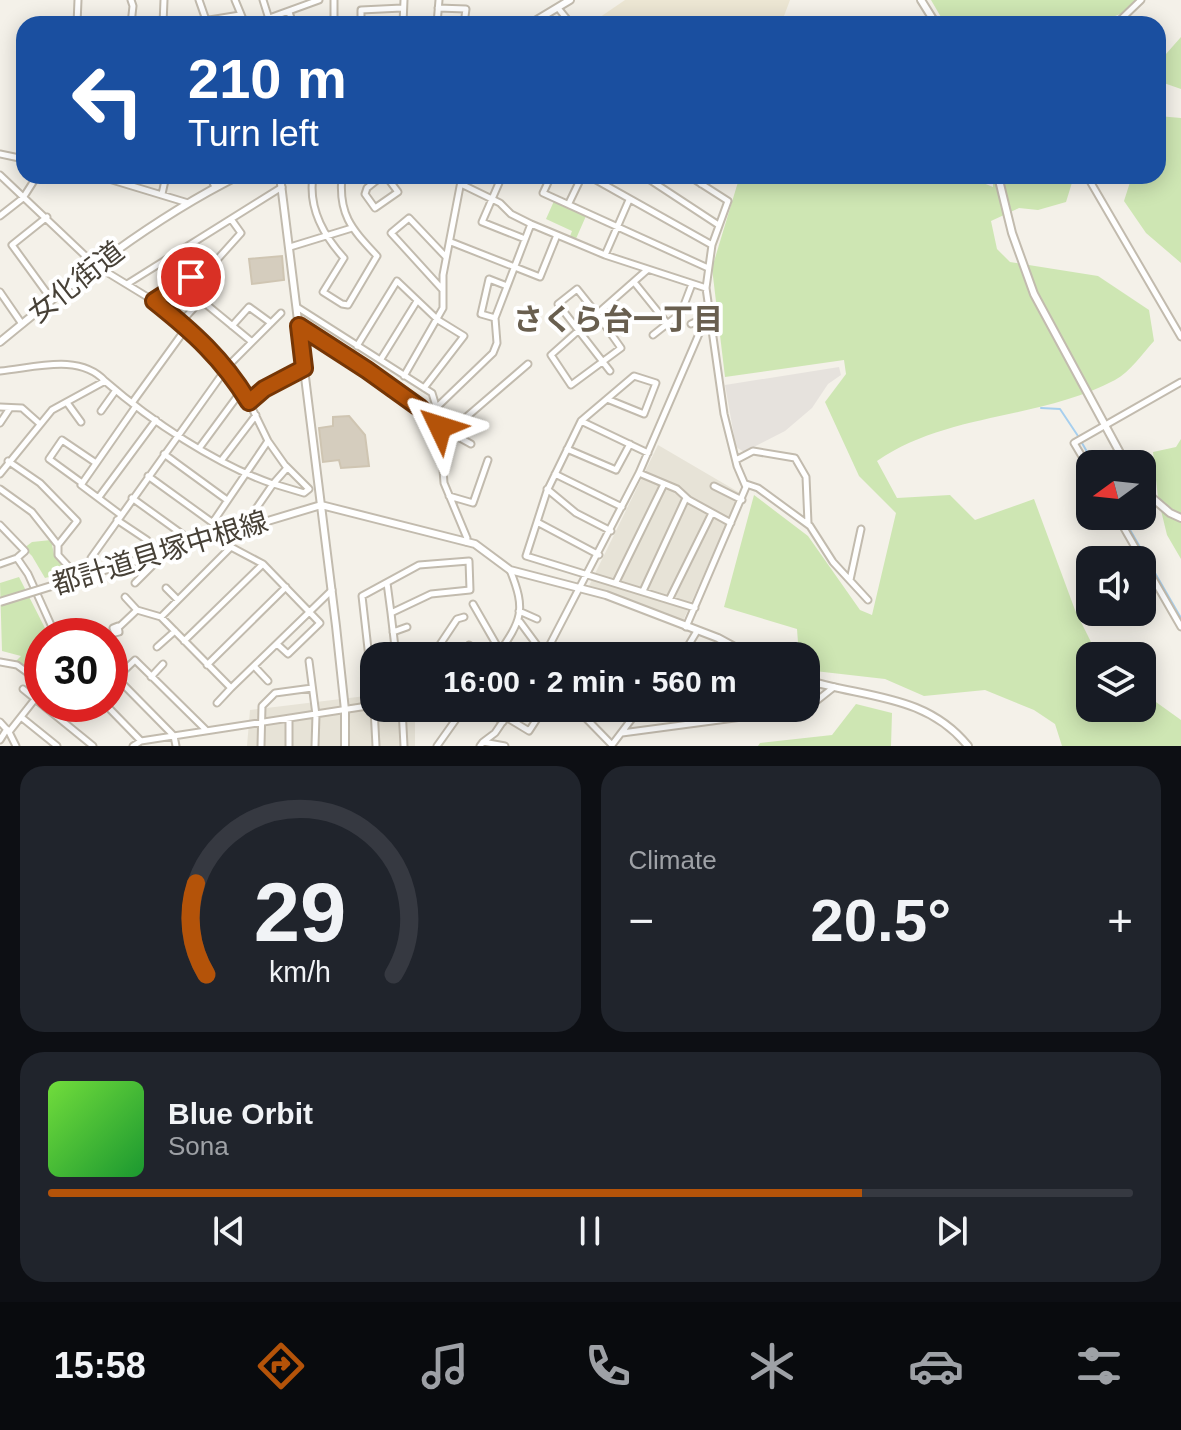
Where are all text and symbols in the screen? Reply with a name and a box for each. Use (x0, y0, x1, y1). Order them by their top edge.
text: 210 m (188, 47, 347, 110)
icon: left (56, 48, 160, 152)
text: Turn left (188, 113, 319, 154)
street label: 女化街道 (22, 235, 130, 329)
pin (157, 243, 225, 311)
icon: arrive (169, 255, 213, 299)
district label: さくら台一丁目 (513, 303, 723, 336)
position arrow (398, 385, 482, 469)
north arrow (1076, 450, 1156, 530)
map controls (1076, 450, 1156, 722)
street label: 都計道貝塚中根線 (48, 505, 272, 601)
button: sound (1076, 546, 1156, 626)
speed limit sign: 30 (24, 618, 128, 722)
button: layers (1076, 642, 1156, 722)
text: 16:00 · 2 min · 560 m (443, 665, 737, 698)
text: Climate (629, 845, 717, 875)
text: 29 (254, 866, 347, 959)
text: 20.5° (810, 887, 951, 954)
text: − (629, 896, 654, 945)
text: + (1107, 896, 1133, 945)
text: km/h (269, 956, 331, 988)
text: Blue Orbit (168, 1097, 313, 1130)
text: Sona (168, 1131, 229, 1161)
icon: previous (207, 1209, 251, 1253)
icon: pause (568, 1209, 612, 1253)
icon: next (930, 1209, 974, 1253)
icon: directions (253, 1338, 309, 1394)
icon: music (417, 1338, 473, 1394)
icon: phone (580, 1338, 636, 1394)
icon: climate (744, 1338, 800, 1394)
icon: car (908, 1338, 964, 1394)
icon: filters (1071, 1338, 1127, 1394)
text: 15:58 (54, 1345, 146, 1386)

